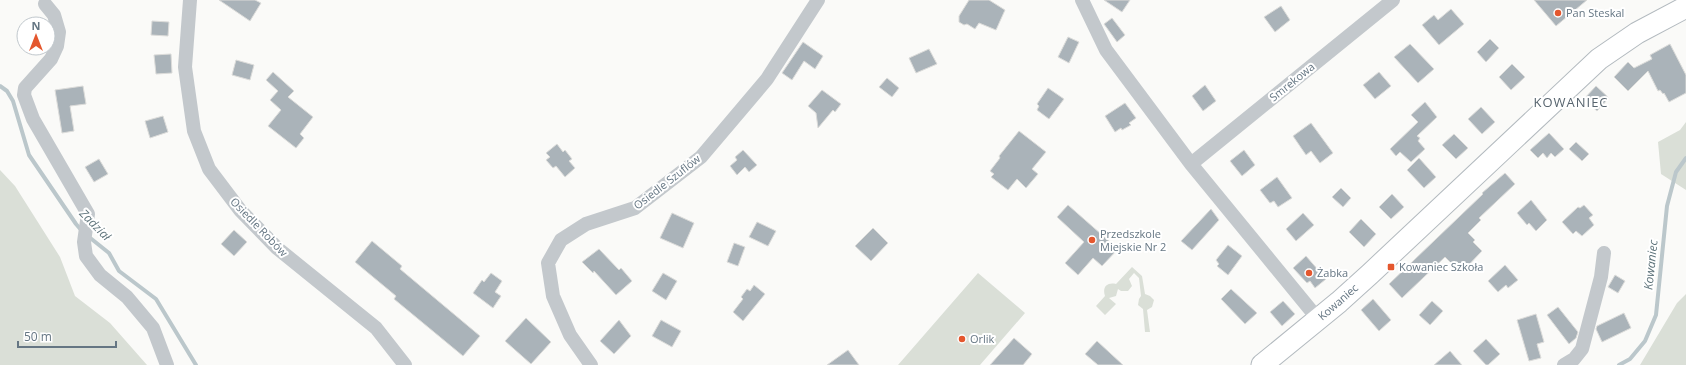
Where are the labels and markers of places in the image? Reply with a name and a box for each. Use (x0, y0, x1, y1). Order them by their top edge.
place label: Pan Steskal (1566, 5, 1624, 20)
marker: Pan Steskal (1553, 8, 1563, 18)
place label: Przedszkole Miejskie Nr 2 (1100, 226, 1166, 254)
marker: Przedszkole Miejskie Nr 2 (1087, 235, 1097, 245)
place label: Kowaniec Szkoła (1399, 259, 1483, 274)
marker: Kowaniec Szkoła (1386, 262, 1396, 272)
place label: Żabka (1317, 265, 1348, 280)
marker: Żabka (1304, 268, 1314, 278)
place label: Orlik (970, 331, 995, 346)
marker: Orlik (957, 334, 967, 344)

